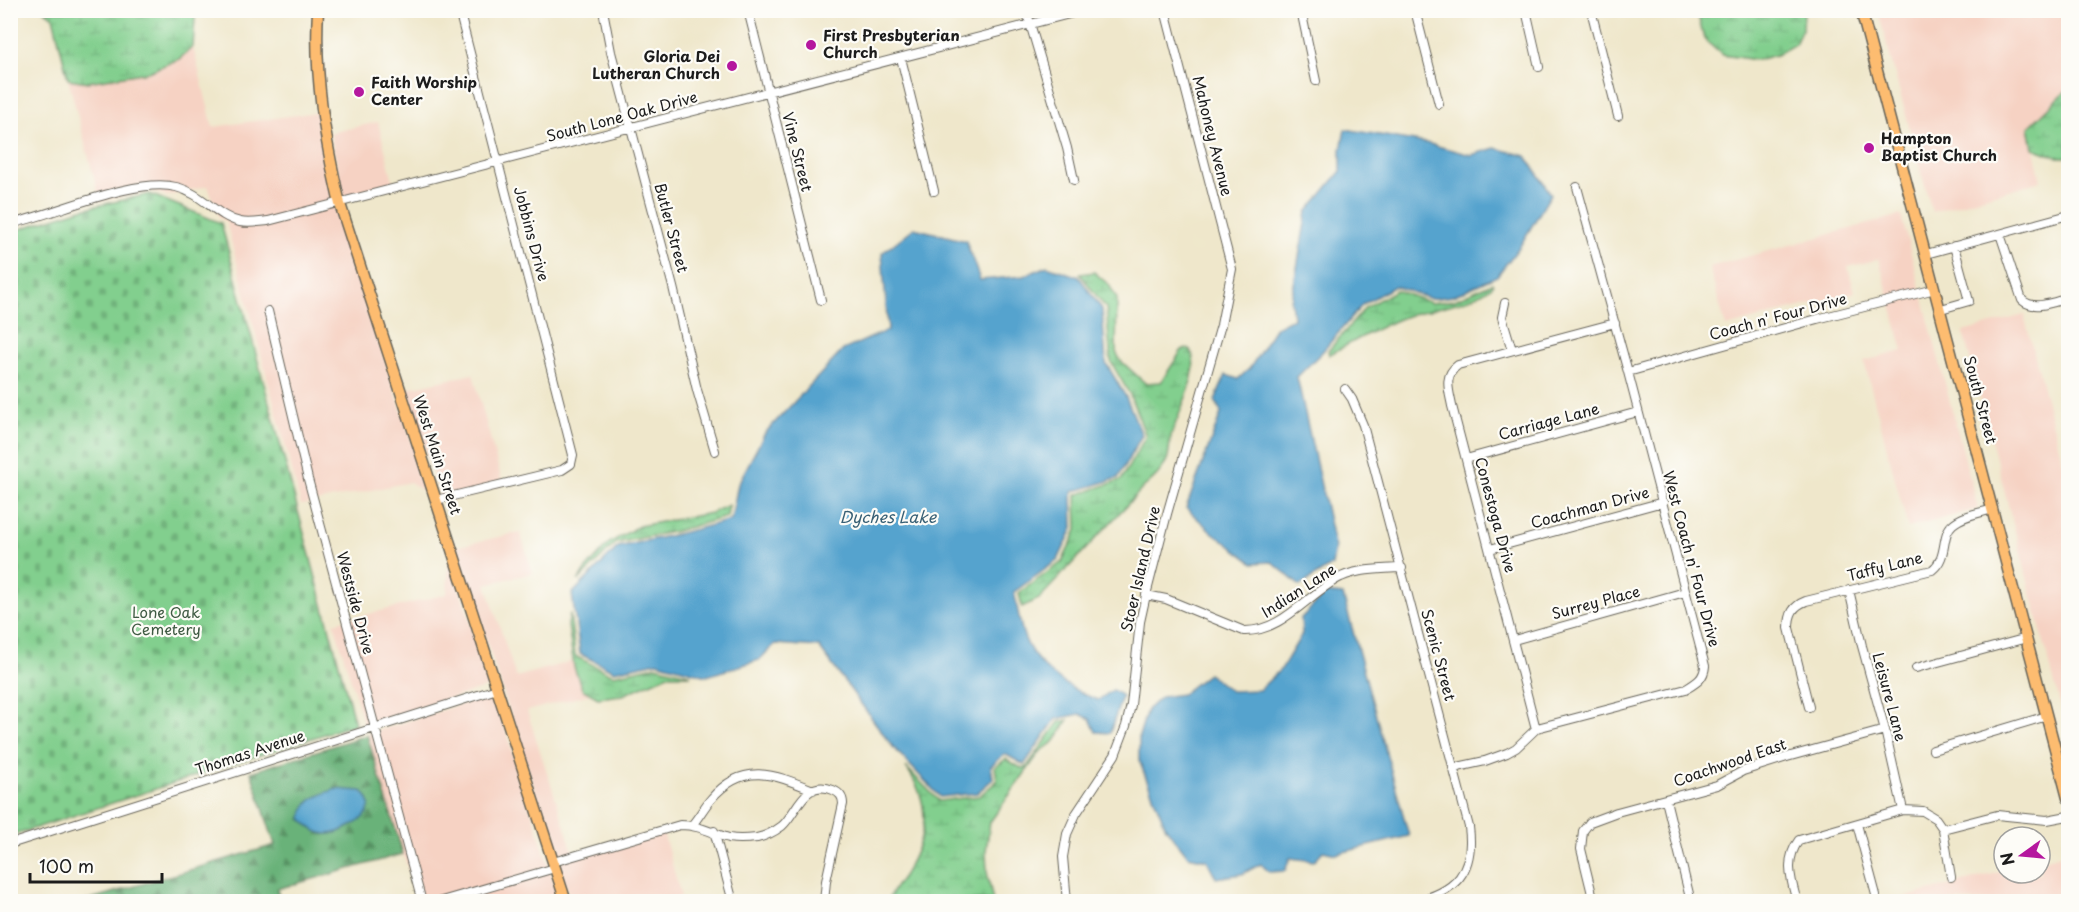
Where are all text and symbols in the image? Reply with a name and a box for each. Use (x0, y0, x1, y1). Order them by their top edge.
place label: First Presbyterian Church (823, 23, 960, 63)
marker: First Presbyterian Church (804, 38, 818, 52)
place label: Gloria Dei Lutheran Church (592, 44, 720, 84)
marker: Gloria Dei Lutheran Church (725, 59, 739, 73)
place label: Faith Worship Center (371, 70, 477, 110)
street label: Mahoney Avenue (1187, 73, 1240, 198)
street label: South Lone Oak Drive (544, 84, 700, 147)
marker: Faith Worship Center (352, 85, 366, 99)
street label: Vine Street (777, 110, 819, 194)
place label: Hampton Baptist Church (1881, 126, 1997, 166)
marker: Hampton Baptist Church (1862, 141, 1876, 155)
street label: Butler Street (649, 180, 695, 275)
street label: Jobbins Drive (509, 184, 556, 284)
street label: Coach n' Four Drive (1706, 286, 1849, 345)
street label: South Street (1959, 353, 2004, 446)
street label: West Main Street (408, 392, 469, 517)
street label: Carriage Lane (1496, 396, 1602, 445)
street label: Conestoga Drive (1470, 454, 1523, 575)
street label: West Coach n' Four Drive (1658, 468, 1727, 649)
street label: Coachman Drive (1528, 480, 1651, 533)
street label: Stoer Island Drive (1114, 503, 1165, 634)
water label: Dyches Lake (840, 504, 938, 528)
street label: Taffy Lane (1844, 545, 1925, 586)
street label: Westside Drive (332, 549, 381, 657)
street label: Indian Lane (1256, 557, 1340, 623)
street label: Surrey Place (1549, 579, 1642, 624)
park label: Lone Oak Cemetery (131, 600, 201, 640)
street label: Scenic Street (1416, 606, 1463, 703)
street label: Leisure Lane (1868, 650, 1913, 744)
street label: Thomas Avenue (192, 723, 307, 780)
street label: Coachwood East (1670, 731, 1789, 792)
north arrow (1992, 825, 2052, 885)
scale bar (30, 846, 162, 884)
text: N (1993, 850, 2020, 868)
text: 100 m (39, 852, 94, 879)

